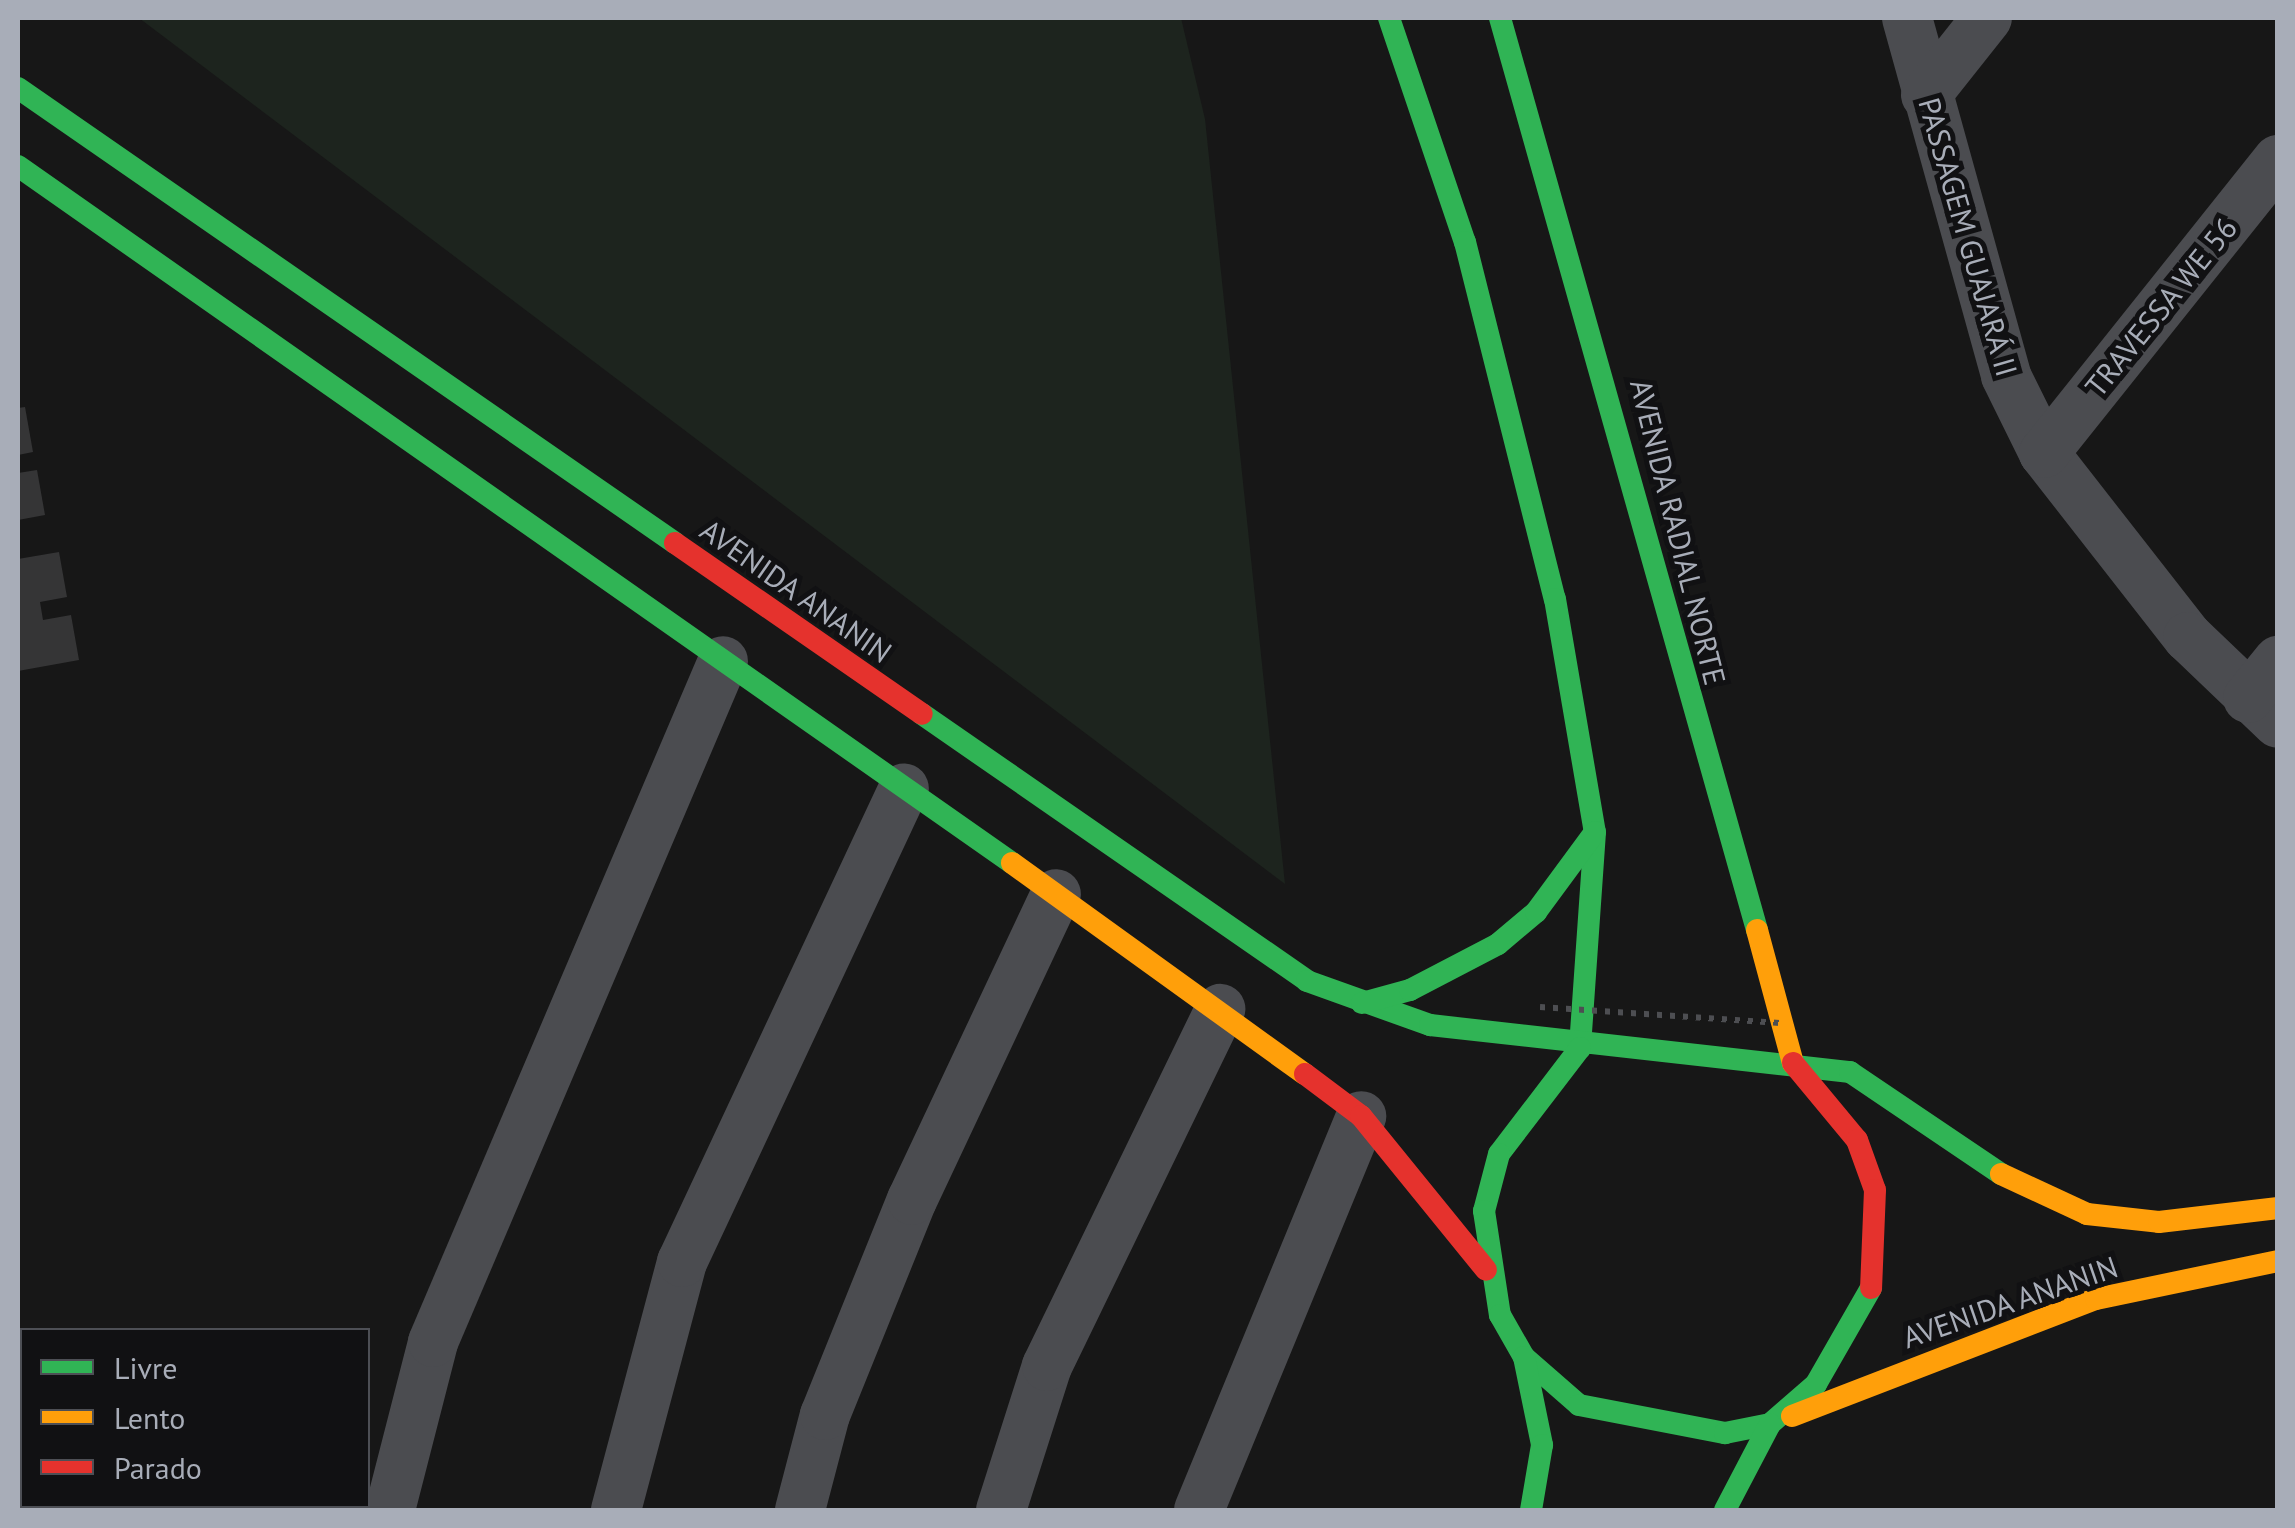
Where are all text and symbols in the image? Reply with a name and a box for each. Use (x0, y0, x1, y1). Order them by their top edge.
street label: PASSAGEM GUAJARÁ II (1911, 93, 2025, 381)
street label: TRAVESSA WE 56 (2077, 209, 2245, 405)
street label: AVENIDA RADIAL NORTE (1622, 374, 1734, 690)
street label: AVENIDA ANANIN (693, 511, 899, 671)
street label: AVENIDA ANANIN (1897, 1248, 2123, 1356)
legend (20, 1328, 370, 1508)
text: Livre (114, 1348, 177, 1387)
text: Lento (114, 1398, 185, 1437)
text: Parado (114, 1448, 202, 1487)

